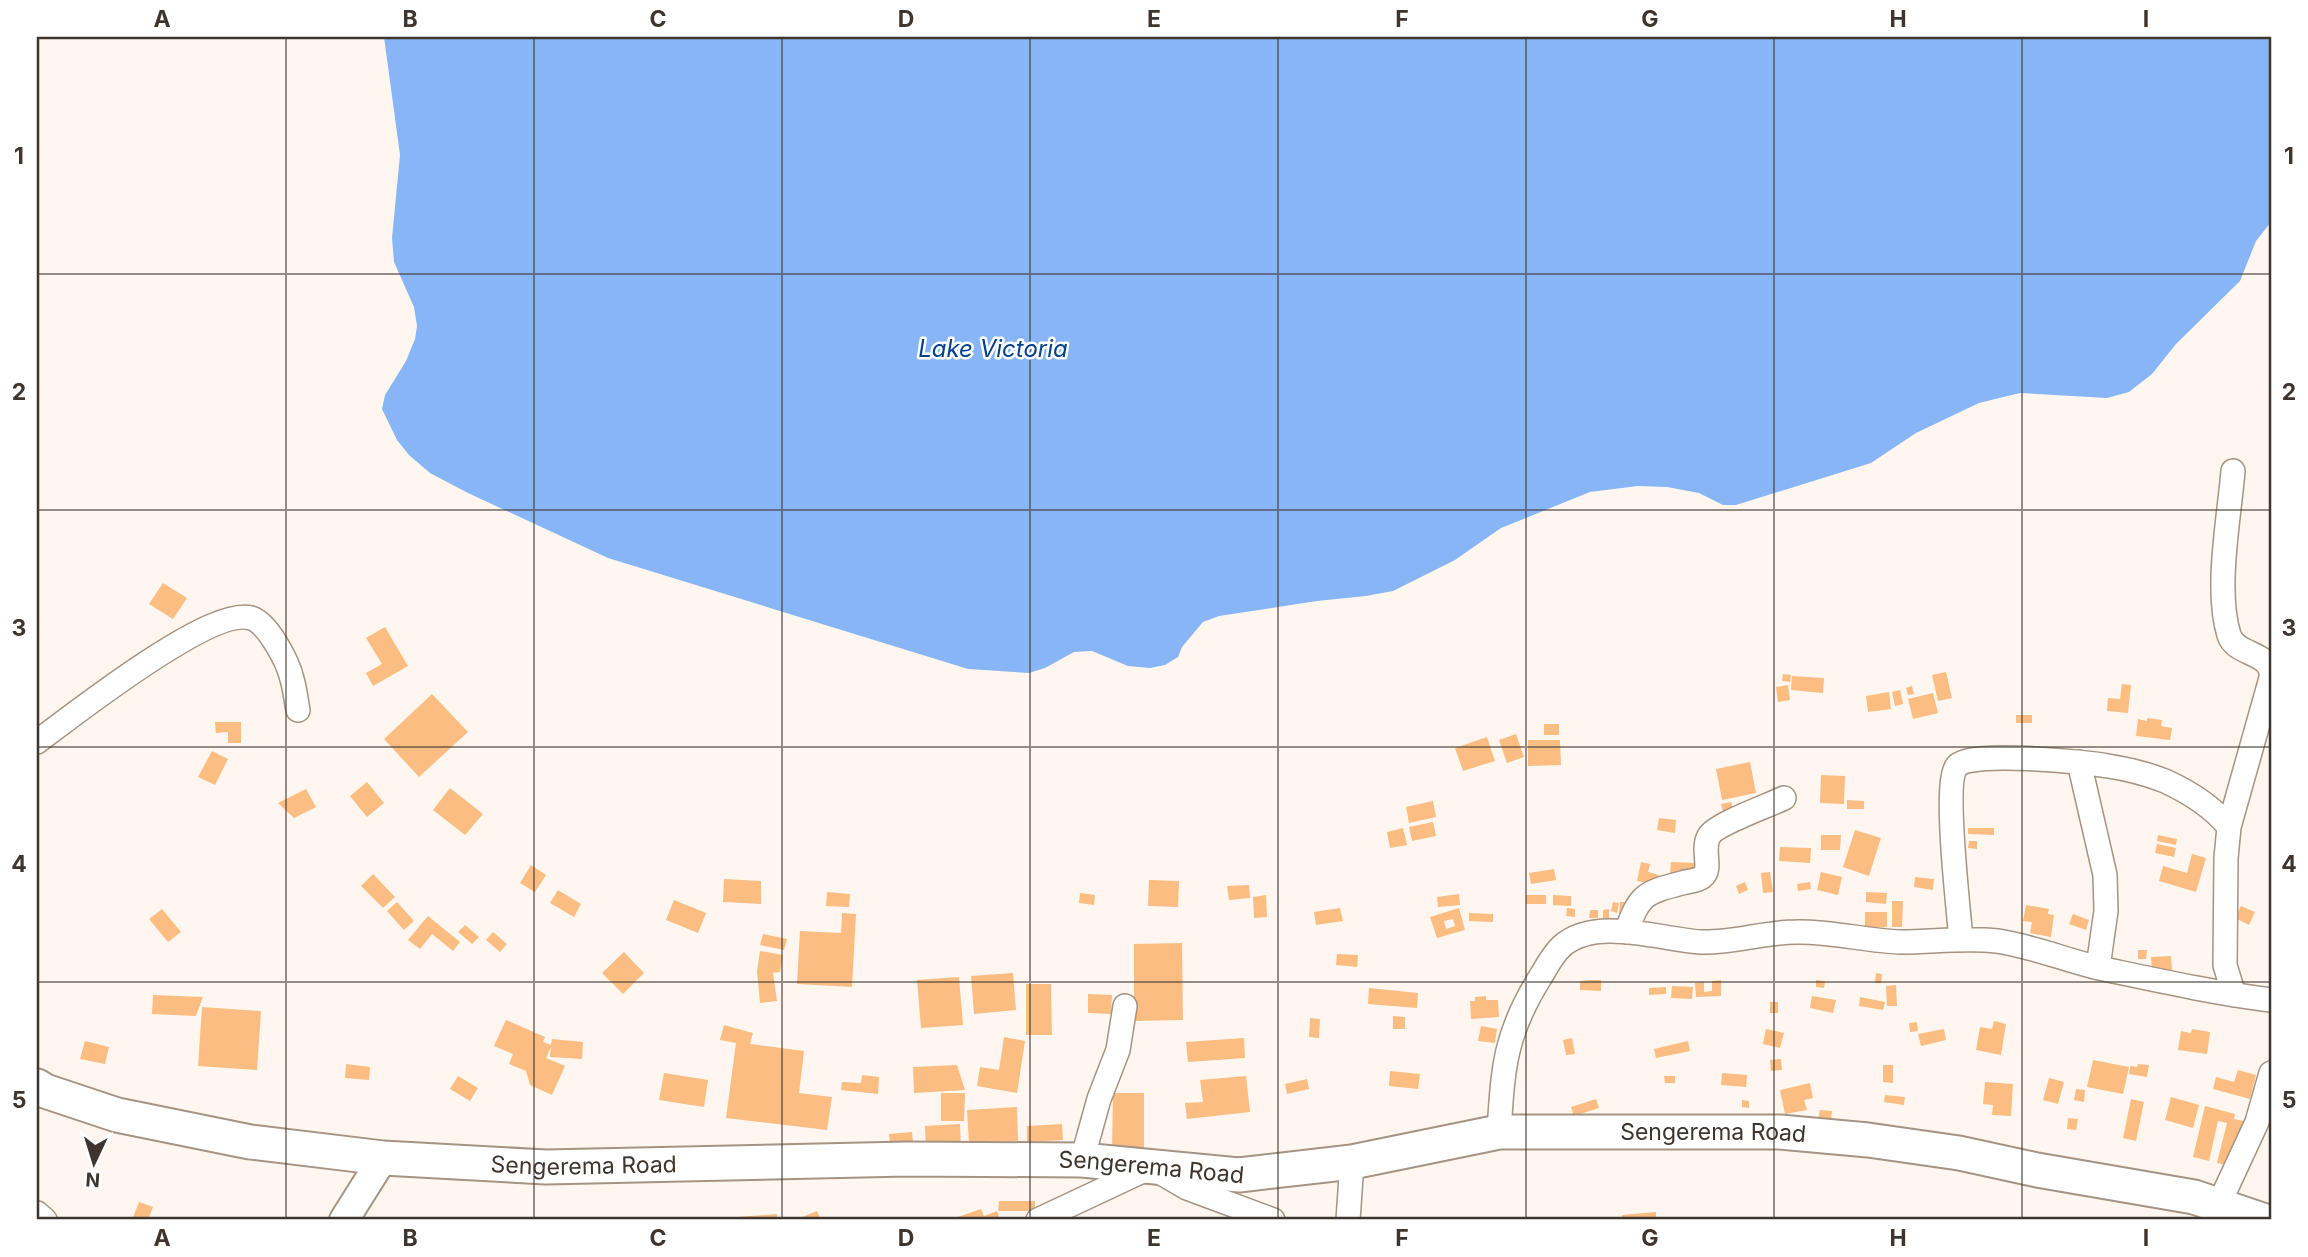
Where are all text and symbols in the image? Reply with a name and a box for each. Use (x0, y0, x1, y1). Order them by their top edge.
text: A (153, 5, 171, 33)
text: B (402, 5, 418, 33)
text: C (649, 5, 667, 33)
text: D (898, 5, 914, 33)
text: E (1147, 5, 1161, 33)
text: F (1395, 5, 1409, 33)
text: G (1641, 5, 1659, 33)
text: H (1889, 5, 1907, 33)
text: I (2143, 5, 2149, 33)
text: 1 (14, 142, 24, 170)
text: 1 (2284, 142, 2294, 170)
water label: Lake Victoria (918, 334, 1068, 363)
text: 2 (12, 378, 26, 406)
text: 2 (2282, 378, 2296, 406)
text: 3 (12, 614, 26, 642)
text: 3 (2282, 614, 2296, 642)
text: 4 (11, 850, 27, 878)
text: 4 (2281, 850, 2297, 878)
text: 5 (12, 1086, 26, 1114)
text: 5 (2282, 1086, 2296, 1114)
street label: Sengerema Road (1620, 1118, 1807, 1148)
north arrow (60, 1128, 130, 1198)
street label: Sengerema Road (1059, 1146, 1245, 1189)
street label: Sengerema Road (490, 1150, 677, 1181)
text: N (85, 1167, 101, 1191)
text: A (153, 1224, 171, 1252)
text: B (402, 1224, 418, 1252)
text: C (649, 1224, 667, 1252)
text: D (898, 1224, 914, 1252)
text: E (1147, 1224, 1161, 1252)
text: F (1395, 1224, 1409, 1252)
text: G (1641, 1224, 1659, 1252)
text: H (1889, 1224, 1907, 1252)
text: I (2143, 1224, 2149, 1252)

